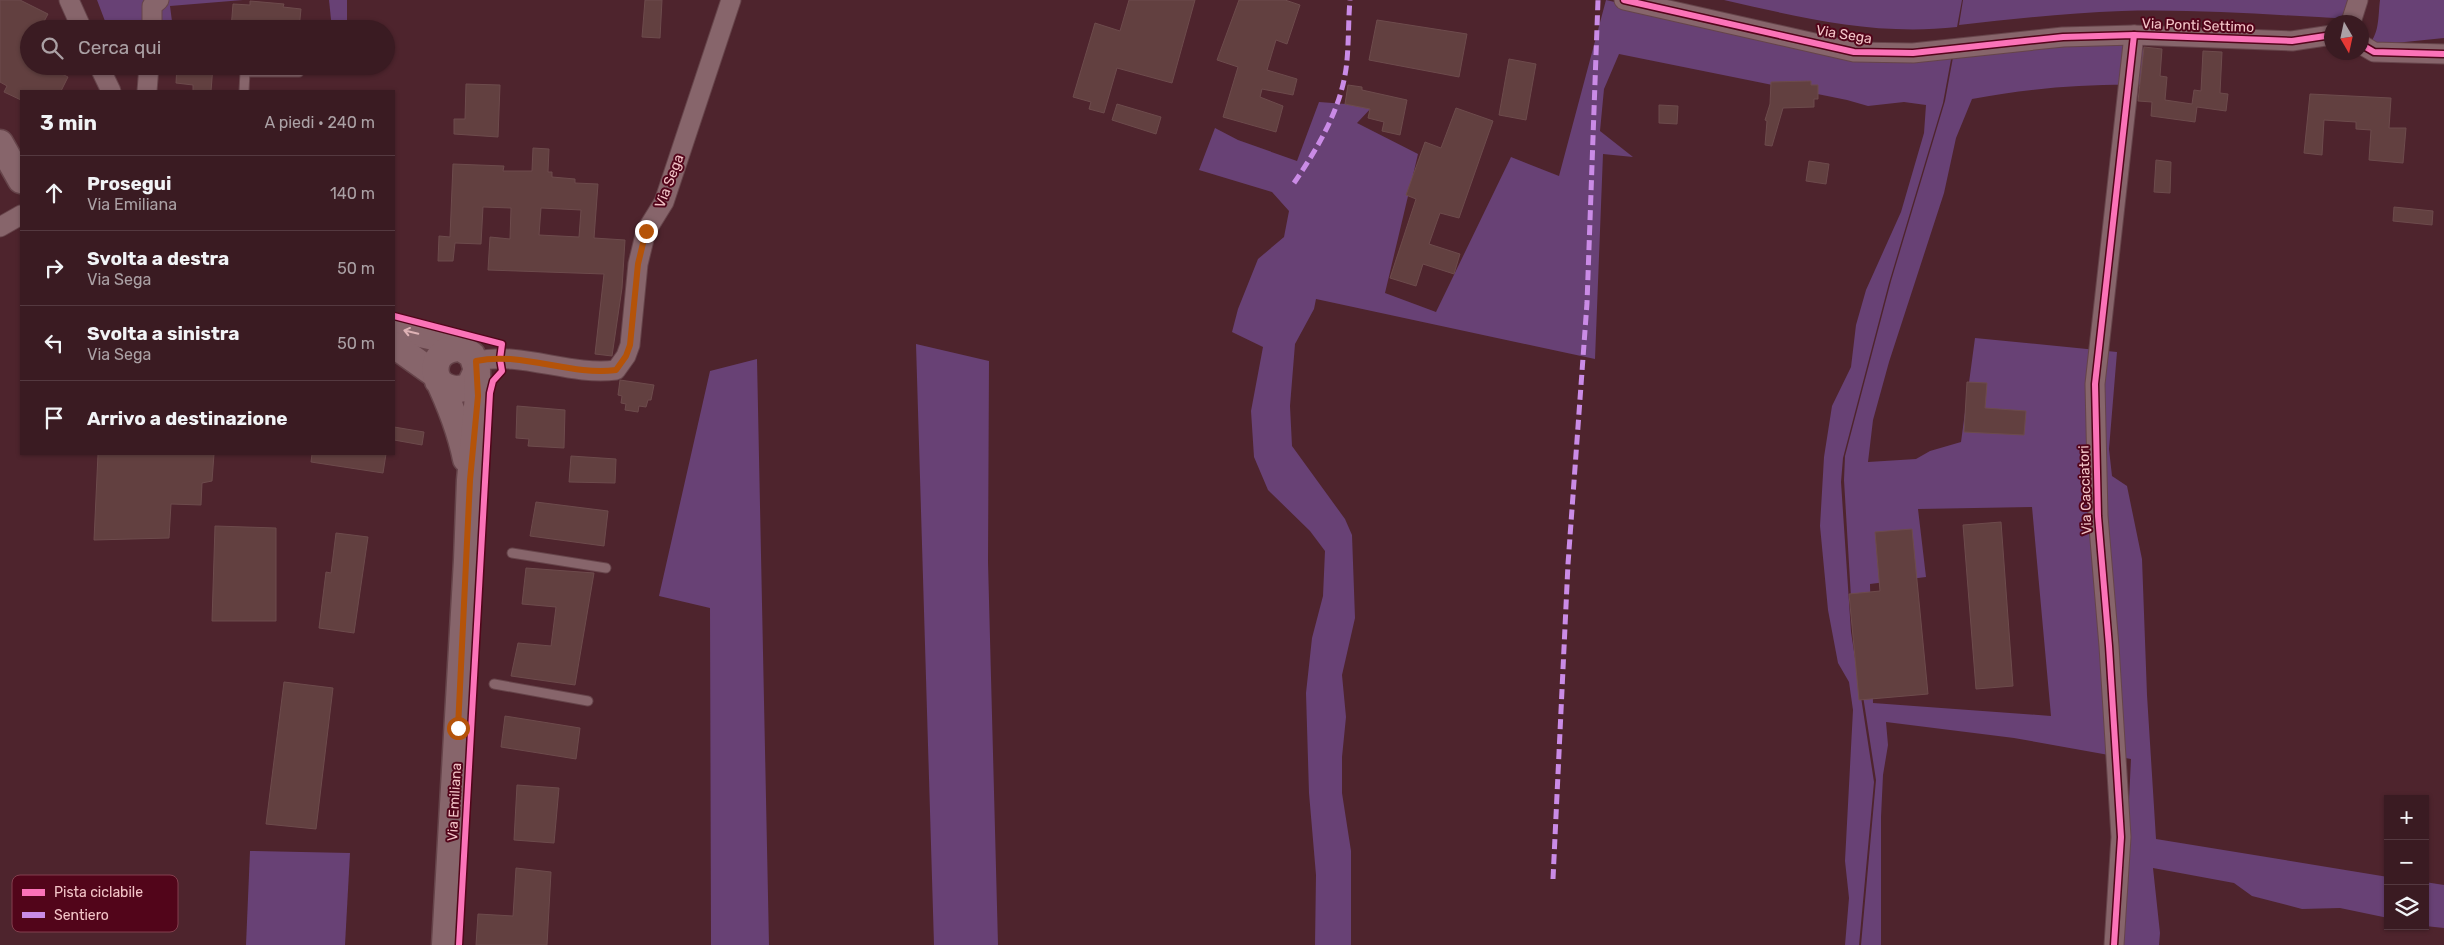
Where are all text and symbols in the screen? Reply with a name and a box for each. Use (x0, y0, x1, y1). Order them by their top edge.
street label: Via Ponti Settimo (2141, 15, 2255, 36)
north arrow (2324, 15, 2369, 60)
search box (20, 20, 395, 75)
street label: Via Sega (1815, 22, 1873, 47)
icon: search (38, 34, 66, 62)
text: Cerca qui (78, 36, 161, 59)
text: 3 min (40, 110, 97, 135)
text: A piedi · 240 m (264, 113, 375, 132)
street label: Via Sega (651, 152, 687, 211)
text: Prosegui (87, 172, 171, 195)
icon: ahead (40, 179, 68, 207)
text: 140 m (330, 184, 375, 203)
text: Via Emiliana (87, 195, 177, 214)
route end (635, 220, 658, 243)
text: Svolta a destra (87, 247, 229, 270)
icon: right (40, 254, 68, 282)
text: 50 m (337, 259, 375, 278)
text: Via Sega (87, 270, 151, 289)
text: Svolta a sinistra (87, 322, 240, 345)
one-way arrow (404, 327, 420, 336)
icon: left (40, 329, 68, 357)
text: 50 m (337, 334, 375, 353)
text: Via Sega (87, 345, 151, 364)
icon: arrive (40, 404, 68, 432)
text: Arrivo a destinazione (87, 407, 288, 430)
street label: Via Cacciatori (2075, 445, 2096, 535)
route start (447, 717, 470, 740)
street label: Via Emiliana (444, 762, 465, 842)
map controls (2384, 795, 2429, 930)
button: + (2384, 795, 2429, 840)
button: − (2384, 840, 2429, 885)
legend (12, 875, 178, 932)
text: Pista ciclabile (54, 884, 143, 901)
button: layers (2384, 885, 2429, 930)
text: Sentiero (54, 907, 109, 924)

